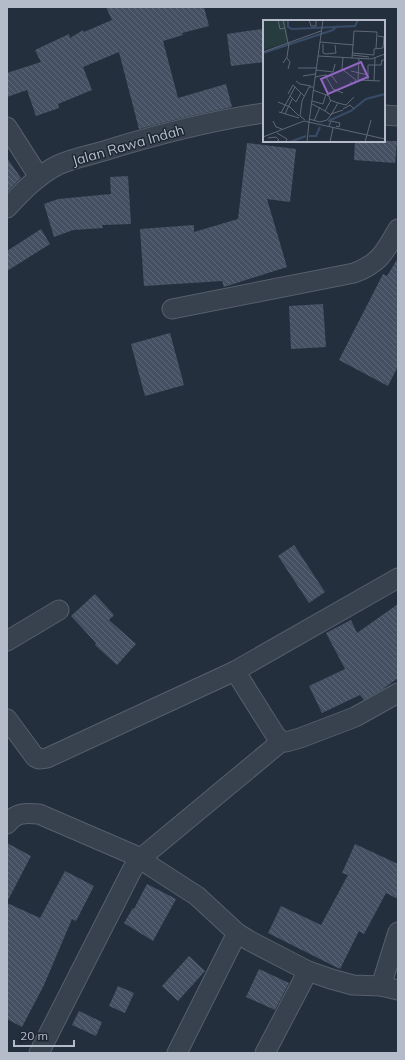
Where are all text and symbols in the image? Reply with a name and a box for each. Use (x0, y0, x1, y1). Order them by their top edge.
inset map (263, 20, 385, 142)
street label: Jalan Rawa Indah (70, 120, 186, 170)
scale bar (14, 1022, 74, 1048)
text: 20 m (20, 1028, 48, 1043)

